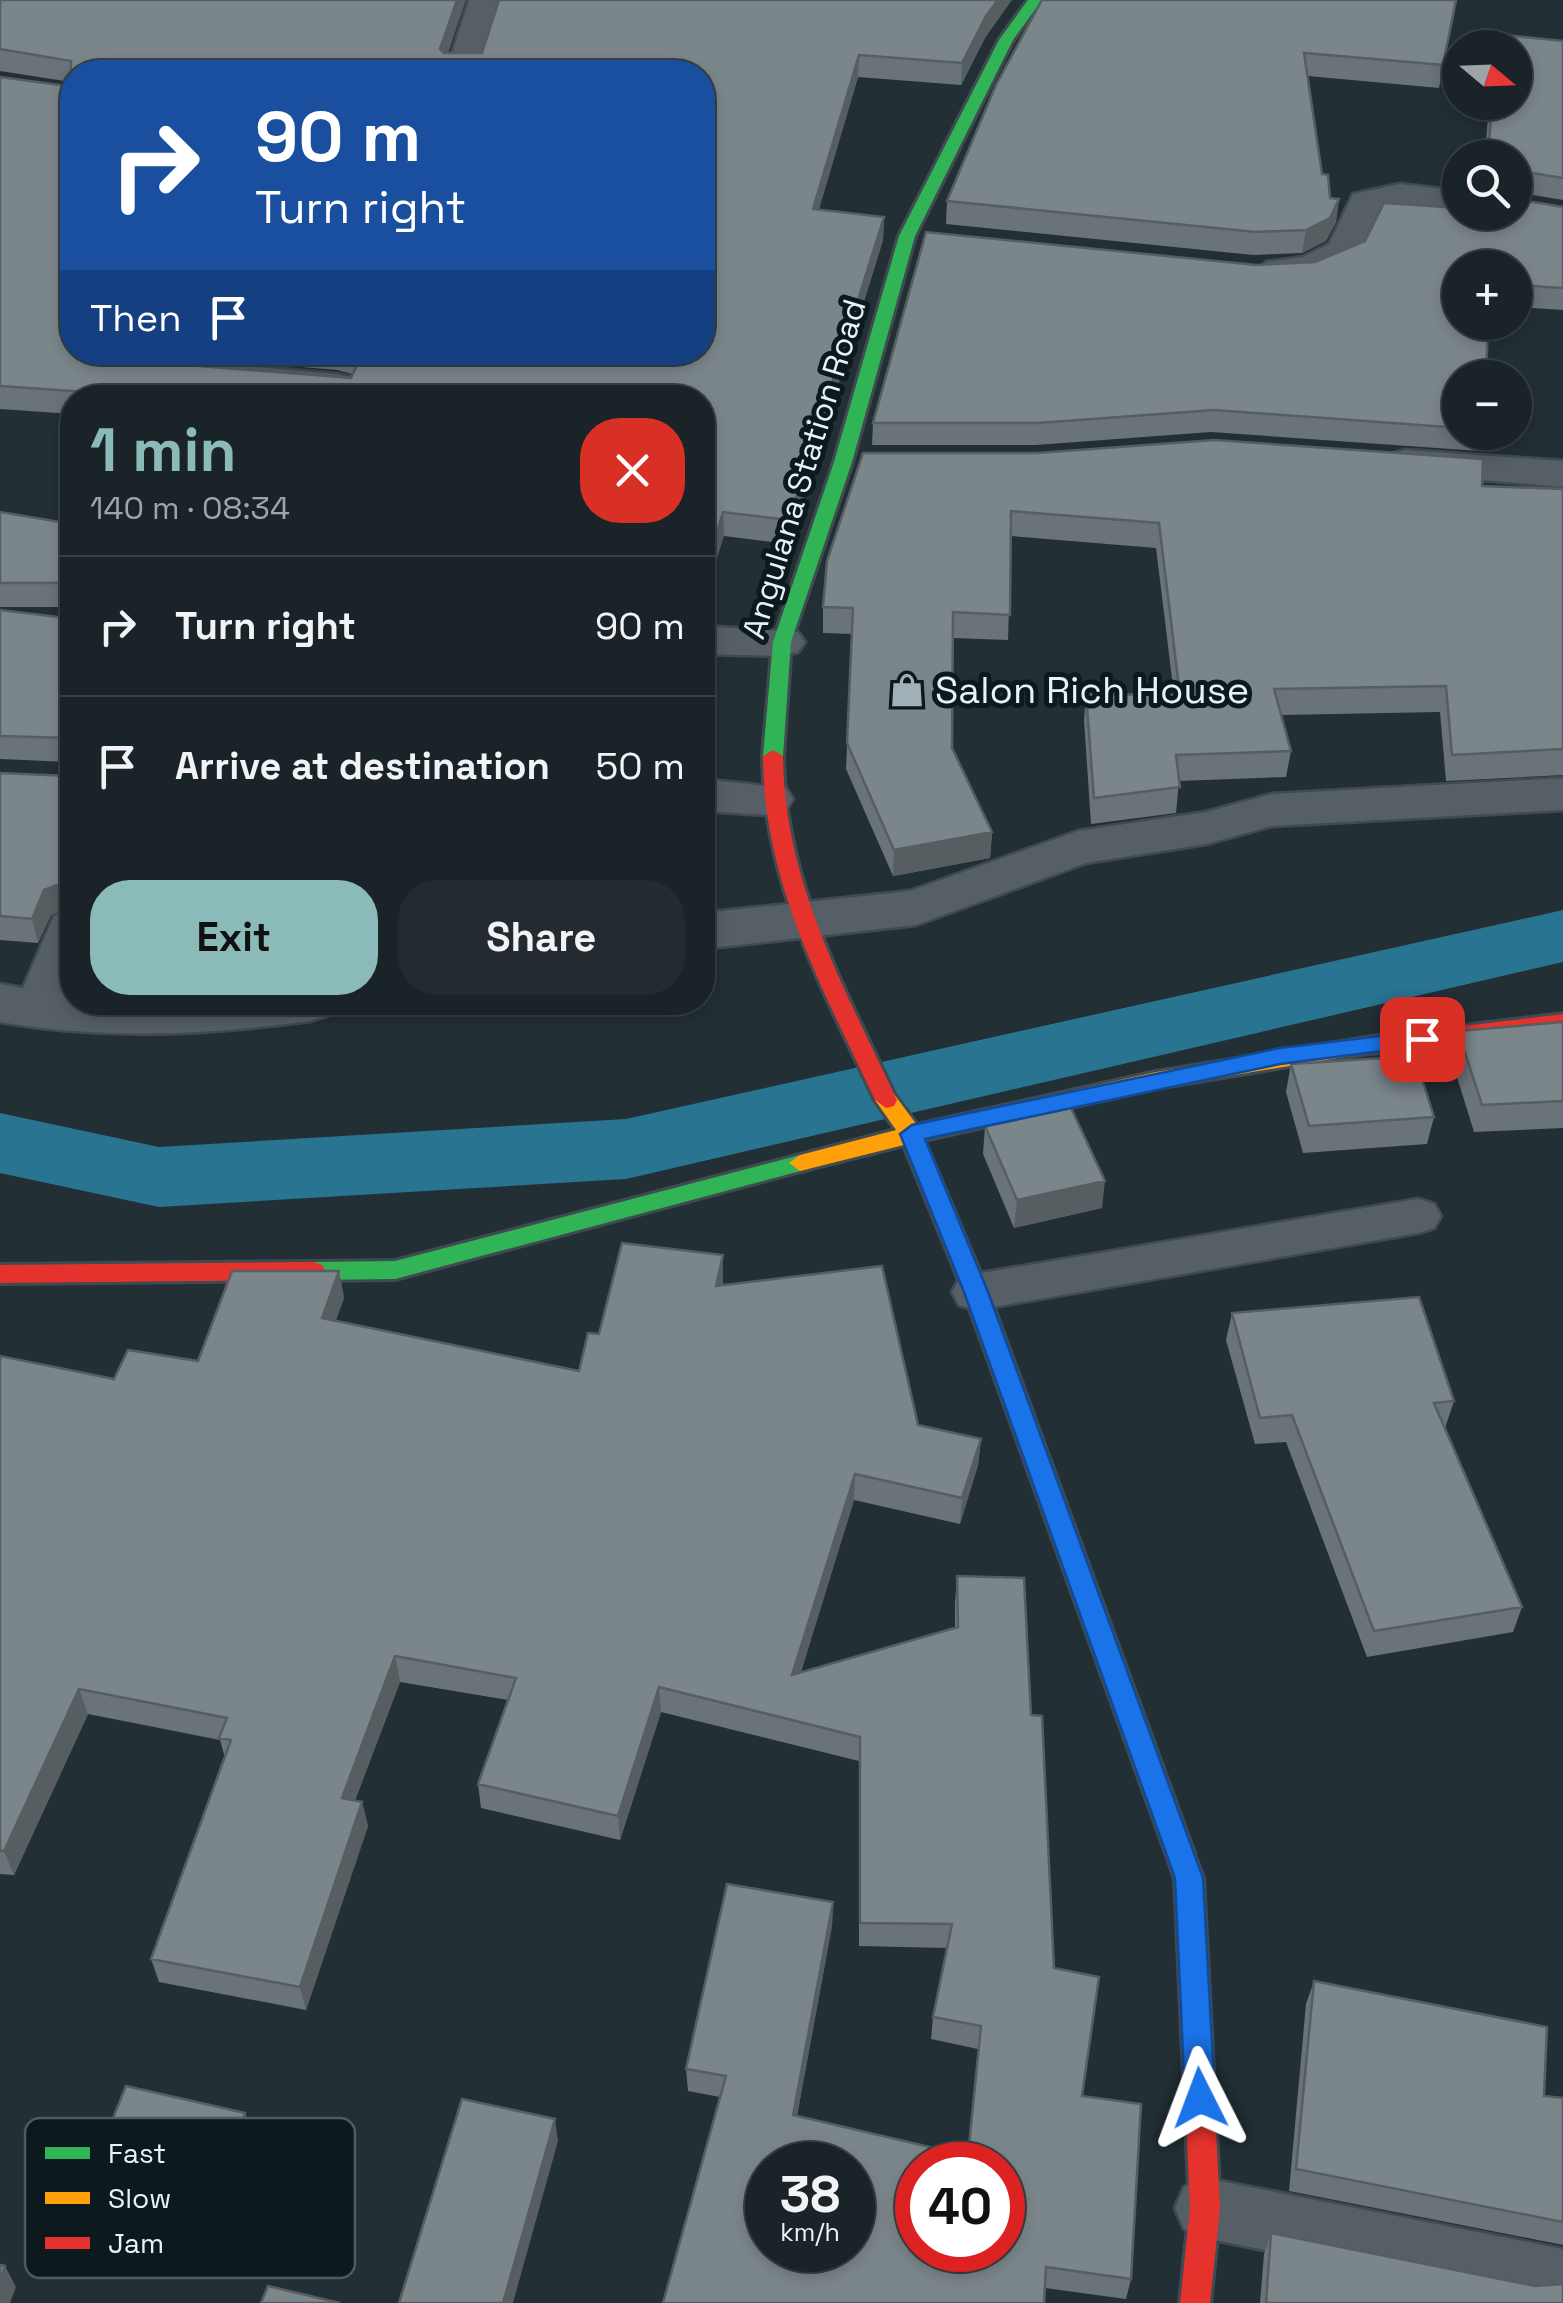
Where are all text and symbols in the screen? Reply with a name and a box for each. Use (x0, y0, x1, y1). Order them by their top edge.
north arrow (1442, 30, 1532, 120)
map controls (1442, 30, 1532, 450)
text: 90 m (255, 92, 421, 181)
icon: right (90, 100, 220, 230)
button: search (1442, 140, 1532, 230)
text: Turn right (255, 179, 466, 236)
button: + (1442, 250, 1532, 340)
icon: arrive (201, 290, 256, 345)
text: Then (90, 294, 181, 342)
street label: Angulana Station Road (733, 294, 875, 644)
button: − (1442, 360, 1532, 450)
text: 1 min (90, 412, 237, 489)
button: close (580, 418, 685, 523)
text: 140 m · 08:34 (90, 488, 290, 528)
icon: right (90, 599, 145, 654)
text: Turn right (175, 602, 356, 650)
text: 90 m (595, 602, 685, 650)
place label: Salon Rich House (935, 666, 1249, 714)
shop icon: Salon Rich House (888, 671, 926, 709)
icon: arrive (90, 739, 145, 794)
text: Arrive at destination (175, 742, 550, 790)
text: 50 m (595, 742, 685, 790)
button: Exit (90, 880, 378, 995)
button: Share (398, 880, 685, 995)
pin (1380, 997, 1465, 1082)
icon: arrive (1395, 1012, 1450, 1067)
position arrow (1148, 2046, 1252, 2150)
legend (25, 2118, 355, 2278)
text: Fast (108, 2135, 166, 2171)
speed limit sign: 40 (895, 2142, 1025, 2272)
text: 38 (780, 2163, 840, 2227)
text: Slow (108, 2180, 171, 2216)
text: km/h (780, 2216, 840, 2248)
text: Jam (108, 2225, 164, 2261)

